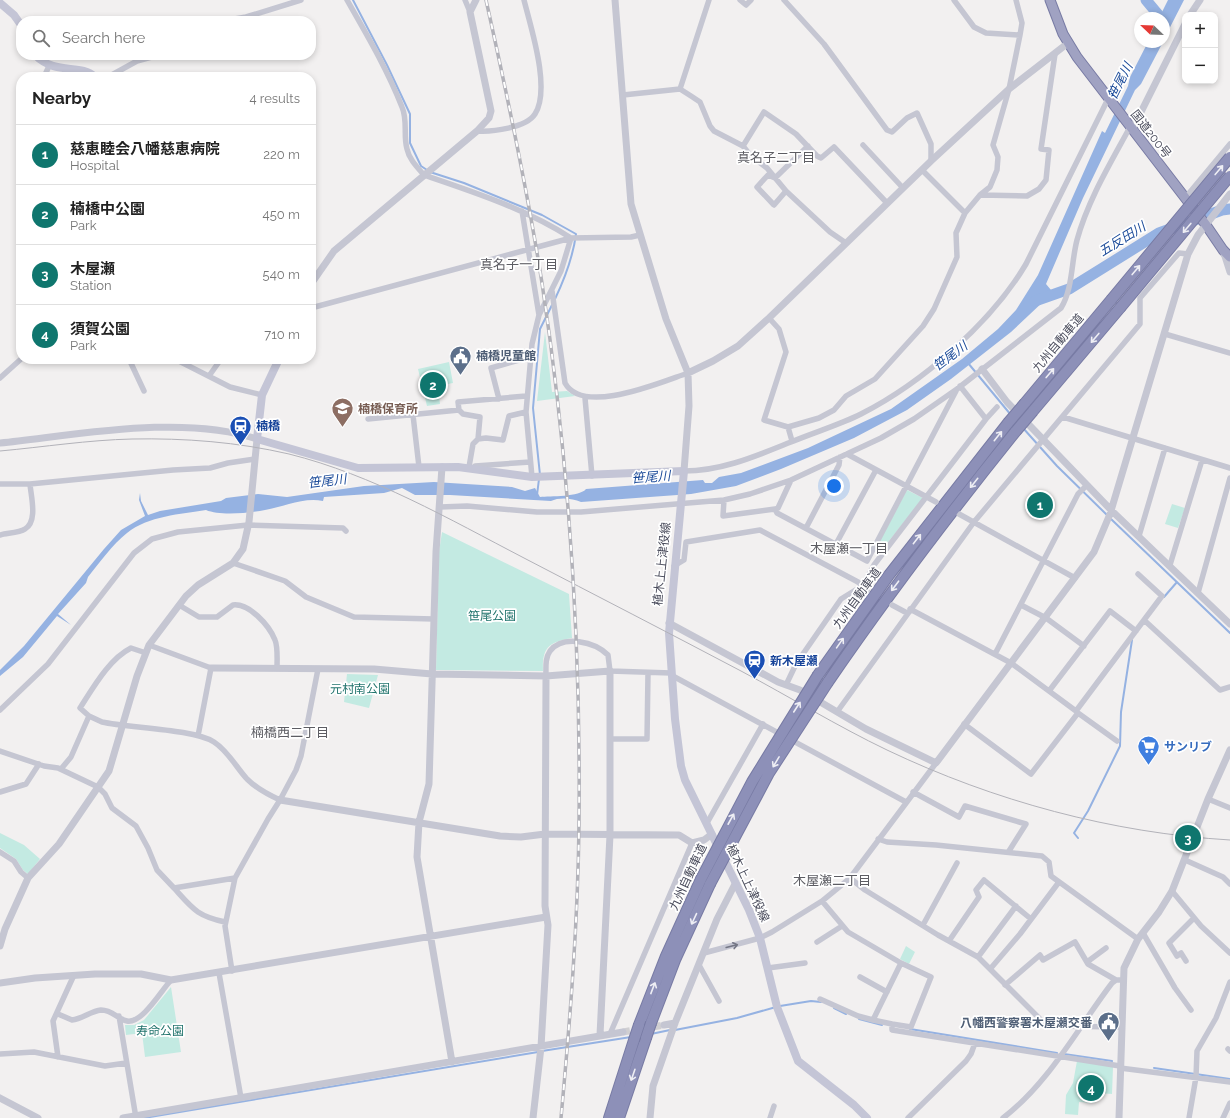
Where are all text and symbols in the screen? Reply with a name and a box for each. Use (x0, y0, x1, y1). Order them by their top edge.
north arrow (1134, 12, 1170, 48)
map controls (1182, 12, 1218, 84)
button: + (1182, 12, 1218, 48)
search box (16, 16, 316, 60)
icon: search (30, 27, 52, 49)
text: Search here (62, 29, 145, 47)
button: − (1182, 48, 1218, 84)
water label: 笹尾川 (1104, 58, 1136, 102)
text: Nearby (32, 88, 91, 108)
text: 4 results (249, 91, 300, 106)
street label: 国道200号 (1128, 107, 1174, 161)
text: 慈恵睦会八幡慈恵病院 (70, 140, 220, 158)
text: 1 (42, 147, 48, 162)
text: 220 m (263, 147, 300, 162)
district label: 真名子二丁目 (737, 150, 815, 165)
text: Hospital (70, 158, 119, 173)
one-way arrow (1215, 165, 1224, 175)
text: 楠橋中公園 (70, 200, 145, 218)
text: 2 (41, 207, 49, 222)
text: 450 m (263, 207, 300, 222)
text: Park (70, 218, 97, 233)
water label: 五反田川 (1096, 218, 1150, 259)
one-way arrow (1182, 222, 1191, 233)
district label: 真名子一丁目 (480, 257, 558, 272)
text: 木屋瀬 (70, 260, 115, 278)
one-way arrow (1132, 265, 1141, 275)
text: 3 (41, 267, 49, 282)
text: 540 m (263, 267, 300, 282)
text: Station (70, 278, 112, 293)
street label: 九州自動車道 (1029, 311, 1087, 375)
text: 須賀公園 (70, 320, 130, 338)
text: 4 (41, 327, 49, 342)
text: 710 m (264, 327, 300, 342)
one-way arrow (1090, 332, 1099, 343)
water label: 笹尾川 (930, 337, 972, 374)
text: Park (70, 338, 97, 353)
public building icon: 楠橋児童館 (448, 343, 474, 376)
place label: 楠橋児童館 (476, 349, 536, 363)
one-way arrow (1045, 368, 1054, 379)
pin: 2 (420, 370, 446, 400)
school or university icon: 楠橋保育所 (330, 396, 356, 429)
place label: 楠橋保育所 (358, 402, 418, 416)
station icon: 楠橋 (228, 413, 254, 446)
place label: 楠橋 (256, 419, 281, 433)
one-way arrow (993, 431, 1002, 442)
water label: 笹尾川 (631, 468, 673, 486)
water label: 笹尾川 (307, 471, 349, 491)
your location (824, 476, 844, 496)
one-way arrow (970, 478, 978, 489)
pin: 1 (1027, 490, 1053, 520)
street label: 植木上上津役線 (651, 521, 673, 607)
one-way arrow (913, 533, 922, 544)
district label: 木屋瀬一丁目 (810, 541, 888, 556)
street label: 九州自動車道 (830, 565, 884, 631)
one-way arrow (891, 581, 899, 592)
park label: 笹尾公園 (468, 609, 516, 623)
one-way arrow (836, 638, 844, 649)
station icon: 新木屋瀬 (742, 648, 768, 681)
place label: 新木屋瀬 (770, 654, 818, 668)
park label: 元村南公園 (330, 682, 390, 696)
one-way arrow (793, 702, 801, 713)
district label: 楠橋西二丁目 (251, 725, 329, 740)
supermarket icon: サンリブ (1136, 734, 1162, 767)
place label: サンリブ (1164, 740, 1212, 754)
one-way arrow (771, 756, 779, 768)
one-way arrow (728, 813, 736, 825)
pin: 3 (1175, 823, 1201, 853)
street label: 九州自動車道 (666, 841, 710, 913)
street label: 植木上上津役線 (724, 842, 772, 924)
district label: 木屋瀬二丁目 (793, 873, 871, 888)
one-way arrow (690, 913, 697, 925)
one-way arrow (725, 941, 738, 949)
one-way arrow (650, 983, 658, 995)
public building icon: 八幡西警察署木屋瀬交番 (1095, 1010, 1121, 1043)
place label: 八幡西警察署木屋瀬交番 (960, 1016, 1093, 1030)
park label: 寿命公園 (136, 1024, 184, 1038)
one-way arrow (629, 1068, 636, 1081)
pin: 4 (1078, 1073, 1104, 1103)

